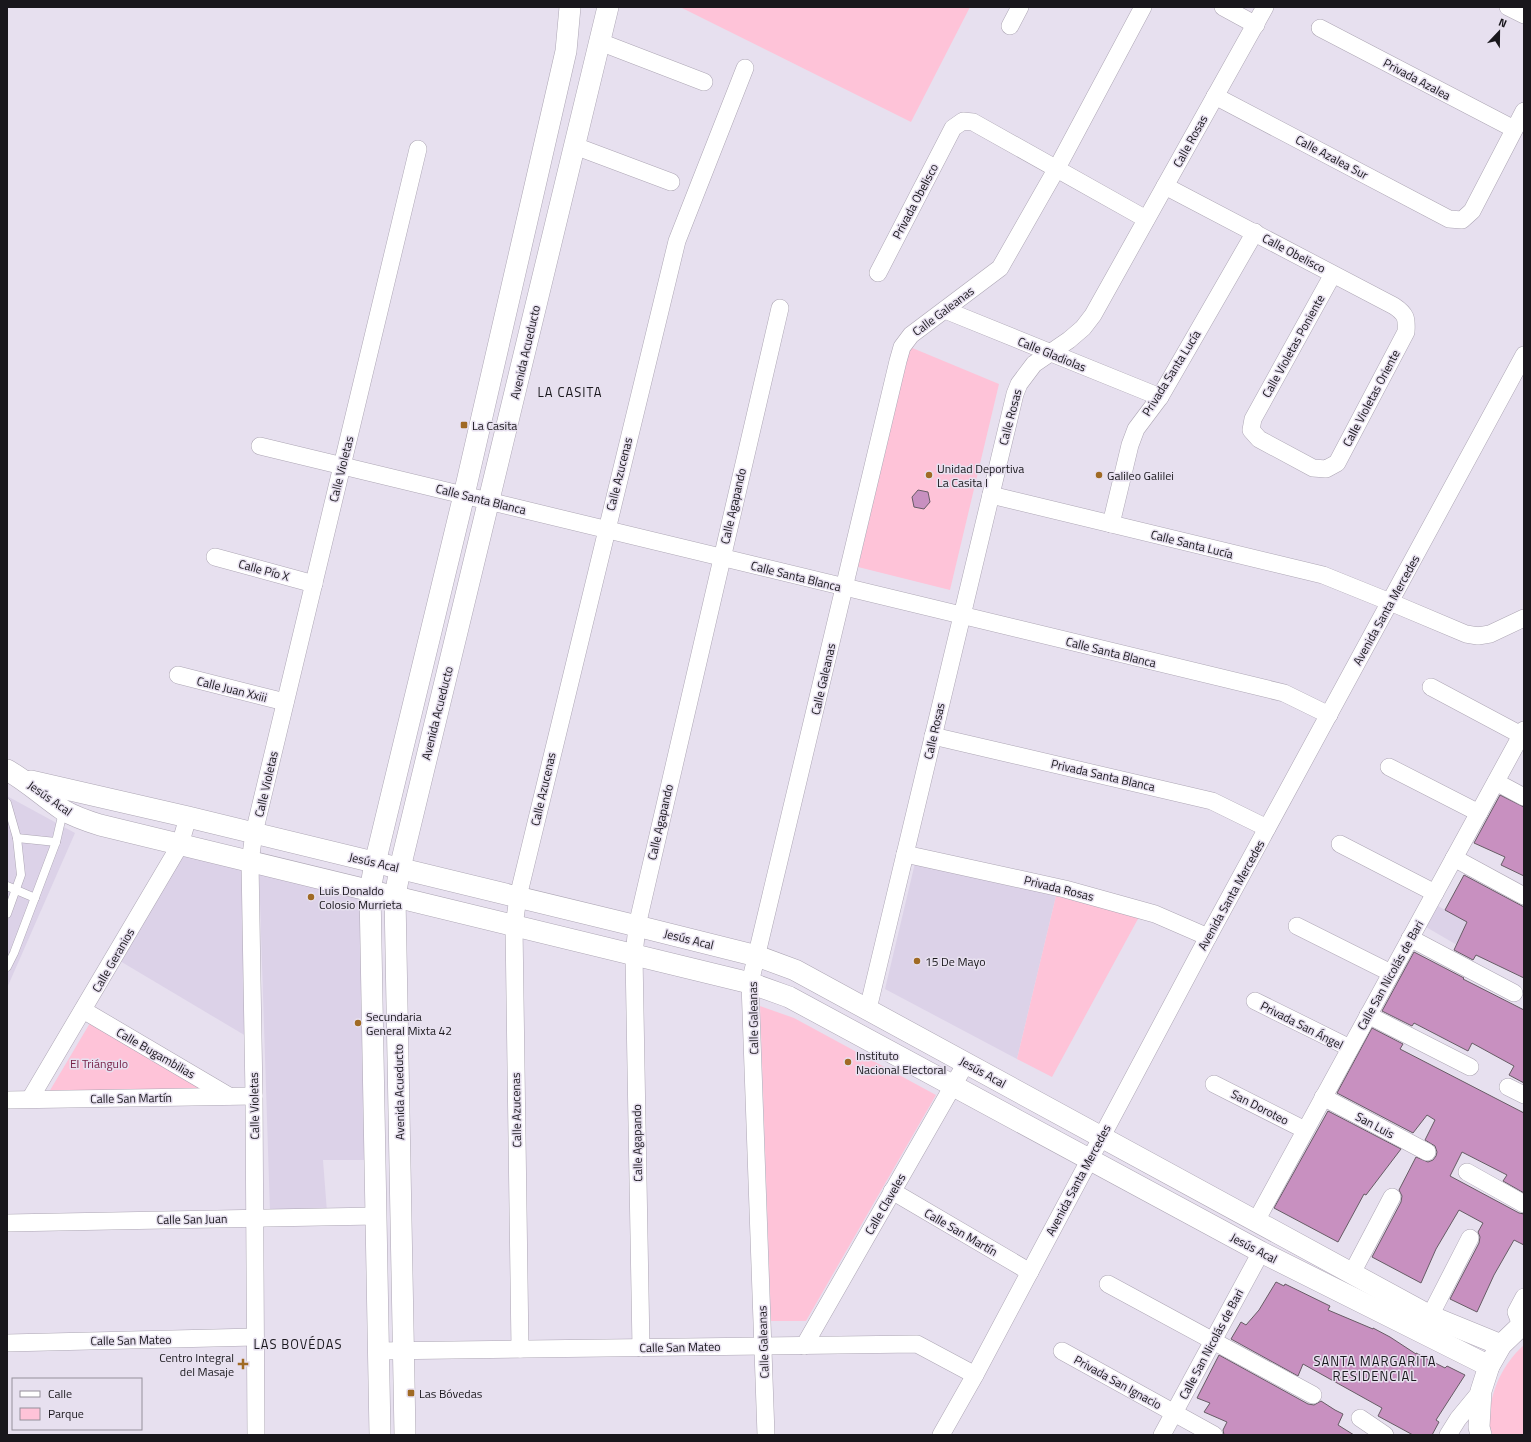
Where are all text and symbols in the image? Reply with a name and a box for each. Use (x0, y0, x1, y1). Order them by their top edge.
north arrow (1479, 12, 1519, 52)
text: N (1496, 14, 1509, 32)
street label: Privada Azalea (1380, 53, 1454, 105)
street label: Calle Rosas (1168, 111, 1212, 171)
street label: Calle Azalea Sur (1292, 130, 1372, 184)
street label: Privada Obelisco (887, 160, 943, 242)
street label: Calle Obelisco (1259, 228, 1329, 278)
street label: Calle Galeanas (908, 281, 978, 341)
street label: Calle Violetas Poniente (1257, 291, 1329, 401)
street label: Avenida Acueducto (505, 303, 545, 401)
street label: Privada Santa Lucía (1137, 326, 1205, 420)
street label: Calle Gladiolas (1015, 332, 1090, 377)
street label: Calle Violetas Oriente (1337, 346, 1405, 450)
district label: LA CASITA (538, 382, 602, 402)
street label: Calle Rosas (993, 386, 1027, 447)
place label: La Casita (472, 416, 517, 435)
marker: La Casita (459, 420, 469, 430)
street label: Calle Violetas (324, 434, 358, 504)
street label: Calle Azucenas (601, 435, 637, 513)
place label: Unidad Deportiva La Casita I (937, 459, 1024, 492)
street label: Calle Agapando (715, 466, 751, 546)
place label: Galileo Galilei (1107, 466, 1174, 485)
marker: Unidad Deportiva La Casita I (924, 470, 934, 480)
marker: Galileo Galilei (1094, 470, 1104, 480)
street label: Calle Santa Blanca (434, 479, 528, 519)
street label: Calle Santa Lucía (1149, 525, 1235, 563)
street label: Avenida Santa Mercedes (1348, 551, 1425, 669)
street label: Calle Pío X (236, 554, 292, 586)
street label: Calle Santa Blanca (749, 556, 843, 596)
street label: Calle Santa Blanca (1064, 632, 1158, 672)
street label: Calle Galeanas (806, 641, 841, 717)
street label: Avenida Acueducto (416, 664, 458, 762)
street label: Calle Juan Xxiii (195, 671, 269, 707)
street label: Calle Rosas (918, 700, 950, 761)
street label: Calle Violetas (249, 749, 283, 819)
street label: Calle Azucenas (525, 750, 561, 828)
street label: Privada Santa Blanca (1049, 754, 1157, 796)
street label: Jesús Acal (24, 776, 76, 820)
street label: Calle Agapando (642, 782, 678, 862)
street label: Avenida Santa Mercedes (1193, 836, 1270, 954)
street label: Jesús Acal (347, 847, 401, 877)
street label: Privada Rosas (1022, 870, 1096, 906)
place label: Luis Donaldo Colosio Murrieta (319, 881, 402, 914)
marker: Luis Donaldo Colosio Murrieta (306, 892, 316, 902)
street label: Calle San Nicolás de Bari (1352, 917, 1428, 1033)
street label: Calle Geranios (87, 924, 139, 996)
street label: Jesús Acal (662, 924, 716, 954)
place label: 15 De Mayo (925, 952, 986, 971)
marker: 15 De Mayo (912, 956, 922, 966)
street label: Calle Galeanas (743, 981, 763, 1055)
street label: Privada San Ángel (1257, 996, 1347, 1054)
place label: Secundaria General Mixta 42 (366, 1007, 452, 1040)
marker: Secundaria General Mixta 42 (353, 1018, 363, 1028)
street label: Calle Bugambilias (113, 1023, 200, 1084)
street label: Avenida Acueducto (389, 1044, 409, 1140)
place label: Instituto Nacional Electoral (856, 1046, 946, 1079)
street label: Jesús Acal (956, 1051, 1010, 1093)
park label: El Triángulo (70, 1054, 128, 1073)
marker: Instituto Nacional Electoral (843, 1057, 853, 1067)
street label: Calle Violetas (244, 1072, 264, 1140)
street label: Calle Azucenas (506, 1072, 526, 1148)
street label: San Doroteo (1228, 1084, 1292, 1130)
street label: Calle San Martín (90, 1088, 172, 1108)
street label: Calle Agapando (627, 1104, 647, 1182)
street label: San Luis (1352, 1107, 1398, 1143)
street label: Avenida Santa Mercedes (1041, 1120, 1116, 1239)
street label: Calle Claveles (860, 1169, 910, 1238)
street label: Calle San Martín (921, 1203, 1001, 1261)
street label: Calle San Juan (156, 1209, 228, 1229)
street label: Jesús Acal (1227, 1228, 1281, 1268)
street label: Calle San Nicolás de Bari (1174, 1285, 1248, 1403)
street label: Calle Galeanas (752, 1305, 774, 1379)
street label: Calle San Mateo (90, 1330, 172, 1350)
district label: LAS BOVÉDAS (254, 1334, 342, 1354)
street label: Calle San Mateo (639, 1337, 721, 1357)
place label: Centro Integral del Masaje (159, 1348, 234, 1381)
street label: Privada San Ignacio (1071, 1350, 1165, 1414)
district label: SANTA MARGARITA RESIDENCIAL (1314, 1351, 1436, 1386)
marker: Centro Integral del Masaje (237, 1358, 249, 1370)
legend (12, 1378, 142, 1430)
text: Calle (48, 1384, 72, 1403)
place label: Las Bóvedas (419, 1384, 483, 1403)
marker: Las Bóvedas (406, 1388, 416, 1398)
text: Parque (48, 1404, 84, 1423)

